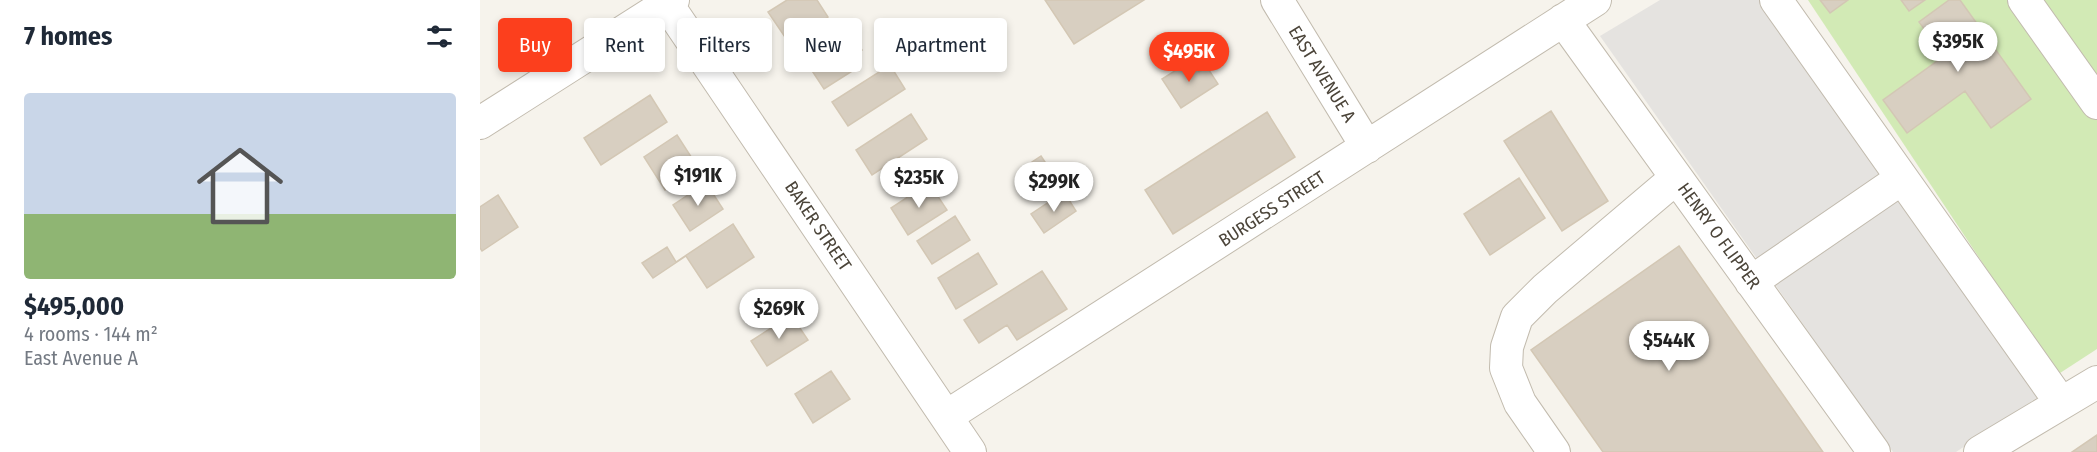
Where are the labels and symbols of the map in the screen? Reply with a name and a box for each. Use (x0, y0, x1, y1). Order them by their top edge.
street label: EAST AVENUE A (1284, 22, 1361, 127)
pin: $395K (1916, 22, 2000, 73)
pin: $495K (1147, 32, 1231, 83)
pin: $191K (656, 156, 740, 207)
pin: $235K (877, 158, 961, 209)
pin: $299K (1012, 162, 1096, 213)
street label: BURGESS STREET (1215, 166, 1330, 252)
street label: BAKER STREET (780, 177, 856, 275)
street label: HENRY O FLIPPER (1673, 179, 1765, 294)
pin: $269K (737, 289, 821, 340)
pin: $544K (1627, 321, 1711, 372)

